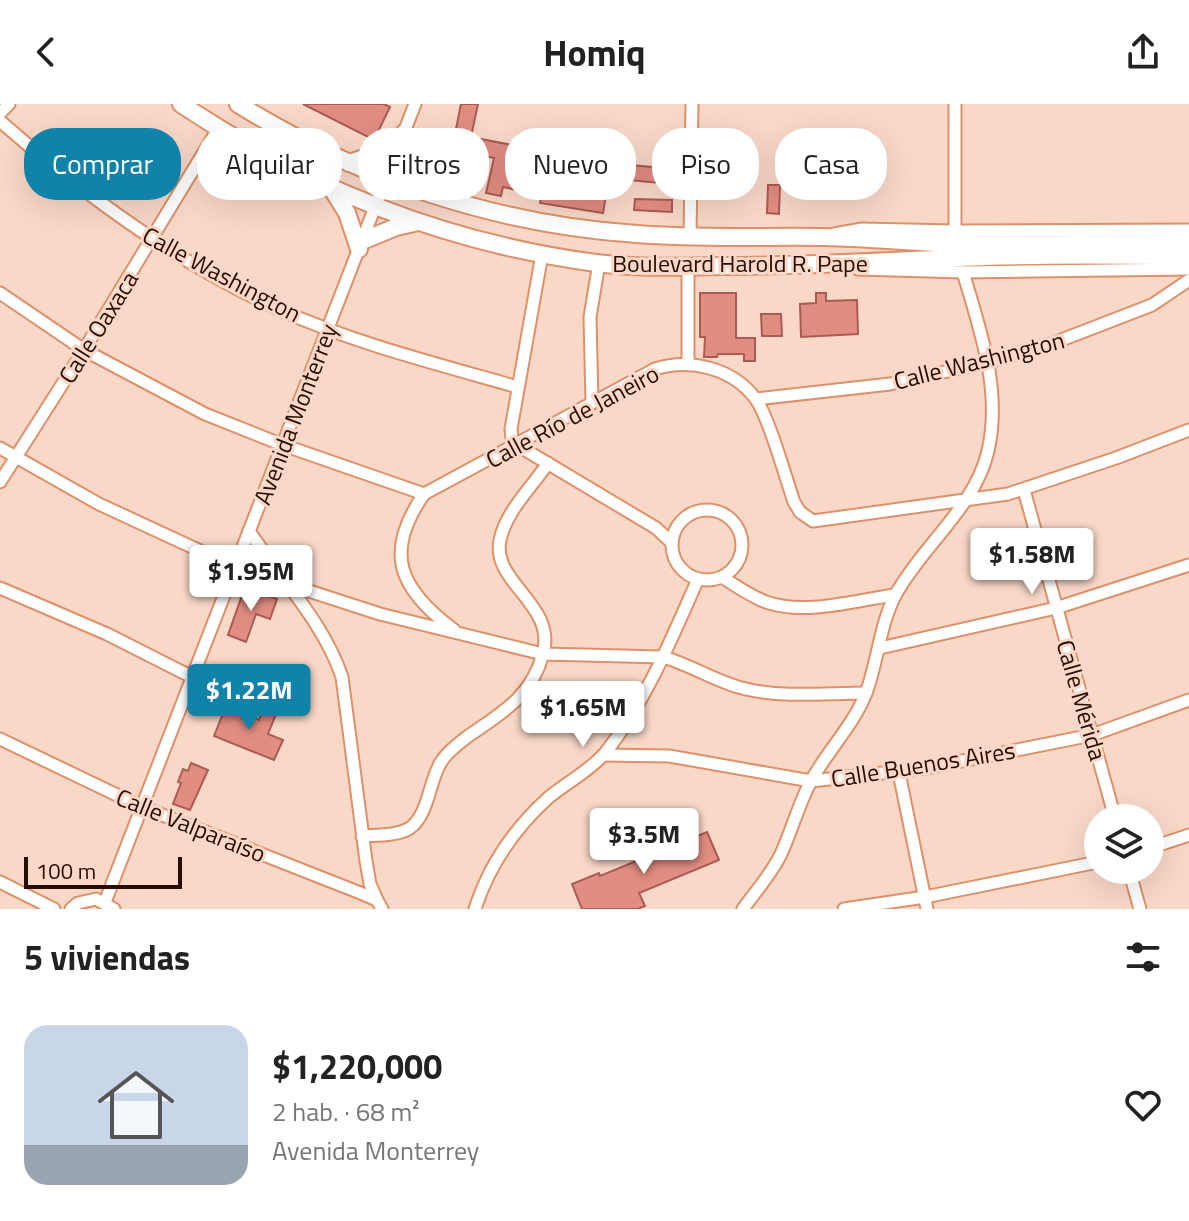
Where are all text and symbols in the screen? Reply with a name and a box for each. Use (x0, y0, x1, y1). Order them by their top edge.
text: Homiq (543, 25, 646, 80)
icon: back (24, 30, 68, 74)
icon: share (1121, 30, 1165, 74)
chip: Comprar (24, 128, 181, 200)
chip: Alquilar (197, 128, 342, 200)
chip: Filtros (358, 128, 489, 200)
chip: Nuevo (505, 128, 636, 200)
chip: Piso (652, 128, 759, 200)
chip: Casa (775, 128, 887, 200)
street label: Calle Washington (136, 217, 308, 331)
street label: Boulevard Harold R. Pape (612, 245, 868, 281)
street label: Calle Oaxaca (49, 264, 147, 390)
street label: Avenida Monterrey (244, 318, 346, 510)
street label: Calle Washington (890, 321, 1068, 399)
street label: Calle Río de Janeiro (479, 355, 665, 477)
pin: $1.58M (967, 528, 1097, 596)
text: $1.58M (988, 534, 1076, 573)
pin: $1.95M (186, 545, 316, 613)
text: $1.95M (207, 551, 295, 590)
street label: Calle Mérida (1048, 635, 1116, 765)
pin: $1.22M (184, 664, 314, 732)
text: $1.22M (205, 670, 293, 709)
pin: $1.65M (518, 681, 648, 749)
text: $1.65M (539, 687, 627, 726)
street label: Calle Buenos Aires (828, 732, 1018, 796)
street label: Calle Valparaíso (111, 779, 271, 871)
map controls (1084, 804, 1164, 884)
button: layers (1084, 804, 1164, 884)
pin: $3.5M (588, 808, 700, 876)
text: $3.5M (608, 814, 680, 853)
scale bar (24, 853, 182, 889)
text: 100 m (36, 854, 96, 888)
text: 5 viviendas (24, 931, 190, 983)
icon: filters (1121, 935, 1165, 979)
text: $1,220,000 (272, 1040, 442, 1092)
icon: home (88, 1057, 184, 1153)
icon: heart (1121, 1083, 1165, 1127)
text: 2 hab. · 68 m² (272, 1092, 420, 1131)
text: Avenida Monterrey (272, 1131, 479, 1170)

